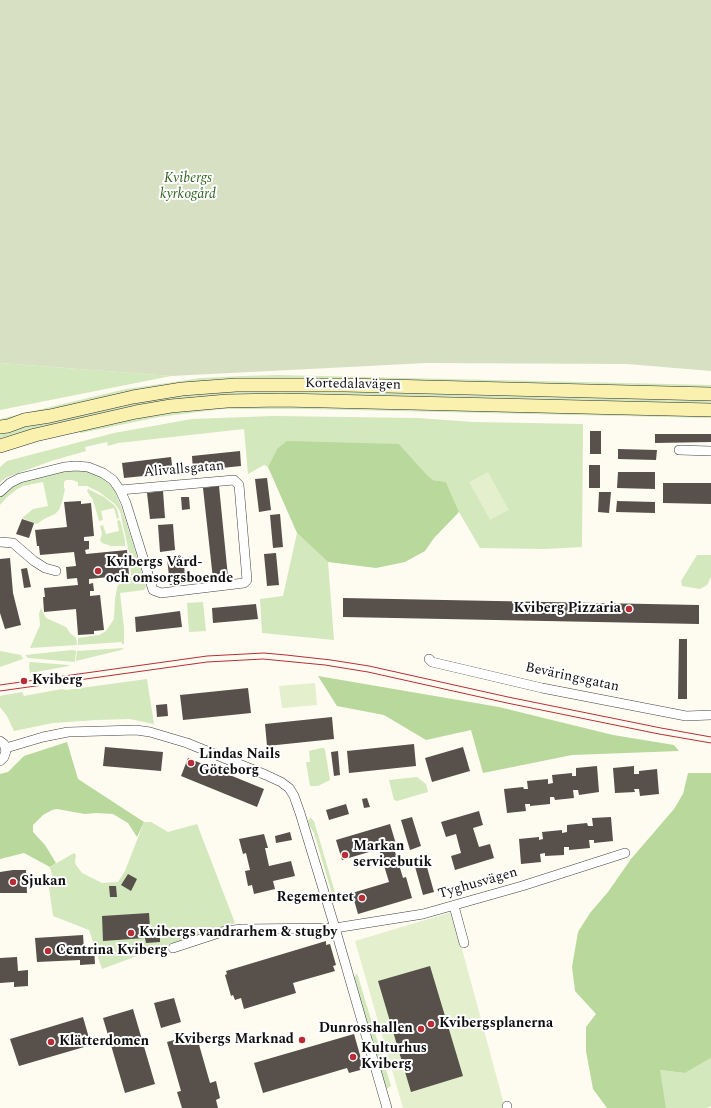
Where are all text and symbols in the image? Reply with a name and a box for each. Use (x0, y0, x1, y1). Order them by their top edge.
park label: Kvibergs kyrkogård (160, 171, 216, 204)
street label: Kortedalavägen (305, 376, 401, 394)
street label: Alivallsgatan (143, 458, 225, 482)
place label: Kvibergs Vård- och omsorgsboende (106, 555, 233, 588)
marker: Kvibergs Vård- och omsorgsboende (93, 566, 103, 576)
place label: Kviberg Pizzaria (514, 601, 621, 617)
marker: Kviberg Pizzaria (624, 604, 634, 614)
street label: Beväringsgatan (524, 660, 620, 696)
place label: Kviberg (32, 673, 83, 689)
marker: Kviberg (19, 676, 29, 686)
place label: Lindas Nails Göteborg (199, 747, 280, 780)
marker: Lindas Nails Göteborg (186, 758, 196, 768)
place label: Markan servicebutik (353, 839, 432, 872)
marker: Markan servicebutik (340, 850, 350, 860)
street label: Tyghusvägen (436, 865, 520, 903)
place label: Sjukan (21, 874, 66, 890)
marker: Sjukan (8, 877, 18, 887)
place label: Regementet (277, 890, 354, 906)
marker: Regementet (357, 893, 367, 903)
place label: Kvibergs vandrarhem & stugby (139, 925, 337, 941)
marker: Kvibergs vandrarhem & stugby (126, 928, 136, 938)
place label: Centrina Kviberg (56, 943, 168, 959)
marker: Centrina Kviberg (43, 946, 53, 956)
place label: Kvibergsplanerna (439, 1016, 553, 1032)
marker: Kvibergsplanerna (426, 1019, 436, 1029)
place label: Dunrosshallen (319, 1021, 413, 1037)
marker: Dunrosshallen (416, 1024, 426, 1034)
place label: Kvibergs Marknad (174, 1032, 294, 1048)
place label: Klätterdomen (59, 1034, 149, 1050)
marker: Kvibergs Marknad (297, 1035, 307, 1045)
marker: Klätterdomen (46, 1037, 56, 1047)
place label: Kulturhus Kviberg (361, 1041, 427, 1074)
marker: Kulturhus Kviberg (348, 1052, 358, 1062)

